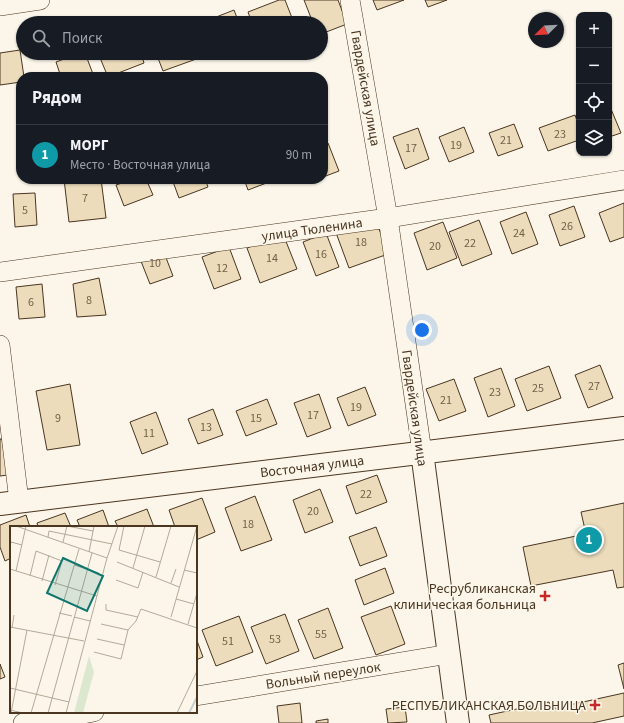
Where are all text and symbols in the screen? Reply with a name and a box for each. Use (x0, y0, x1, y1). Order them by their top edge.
north arrow (528, 12, 564, 48)
map controls (576, 12, 612, 156)
button: + (576, 12, 612, 48)
search box (16, 16, 328, 60)
icon: search (30, 27, 52, 49)
text: Поиск (62, 28, 103, 49)
street label: Гвардейская улица (345, 29, 385, 148)
button: − (576, 48, 612, 84)
button: locate (576, 84, 612, 120)
text: Рядом (32, 86, 82, 110)
button: layers (576, 120, 612, 156)
house number: 23 (554, 126, 566, 143)
house number: 21 (500, 132, 512, 149)
text: МОРГ (70, 135, 108, 156)
house number: 19 (450, 137, 462, 154)
house number: 17 (405, 140, 417, 157)
text: 1 (42, 146, 48, 164)
text: 90 m (286, 146, 312, 164)
text: Место · Восточная улица (70, 156, 210, 174)
house number: 7 (82, 190, 88, 207)
house number: 5 (22, 202, 28, 219)
street label: улица Тюленина (260, 213, 364, 247)
house number: 26 (561, 218, 573, 235)
house number: 24 (513, 225, 525, 242)
house number: 18 (355, 234, 367, 251)
house number: 22 (464, 235, 476, 252)
house number: 20 (429, 238, 441, 255)
house number: 16 (315, 246, 327, 263)
house number: 14 (266, 250, 278, 267)
house number: 10 (149, 255, 161, 272)
house number: 12 (216, 260, 228, 277)
house number: 8 (86, 292, 92, 309)
house number: 6 (28, 294, 34, 311)
your location (412, 320, 432, 340)
street label: Гвардейская улица (396, 349, 432, 468)
house number: 27 (588, 378, 600, 395)
house number: 25 (532, 380, 544, 397)
house number: 23 (489, 384, 501, 401)
house number: 21 (440, 392, 452, 409)
house number: 19 (350, 399, 362, 416)
house number: 17 (307, 407, 319, 424)
house number: 9 (55, 410, 61, 427)
house number: 15 (250, 410, 262, 427)
house number: 13 (200, 419, 212, 436)
house number: 11 (143, 425, 155, 442)
street label: Восточная улица (259, 451, 365, 483)
house number: 22 (360, 486, 372, 503)
house number: 20 (307, 503, 319, 520)
house number: 18 (242, 516, 254, 533)
pin: 1 (576, 525, 602, 555)
inset map (10, 526, 197, 713)
place label: Ресрубликанская клиническая больница (393, 579, 536, 615)
marker: Ресрубликанская клиническая больница (539, 590, 551, 602)
house number: 55 (315, 626, 327, 643)
house number: 53 (269, 631, 281, 648)
house number: 51 (222, 633, 234, 650)
street label: Вольный переулок (264, 657, 382, 695)
place label: РЕСПУБЛИКАНСКАЯ БОЛЬНИЦА (392, 696, 586, 716)
marker: РЕСПУБЛИКАНСКАЯ БОЛЬНИЦА (589, 699, 601, 711)

